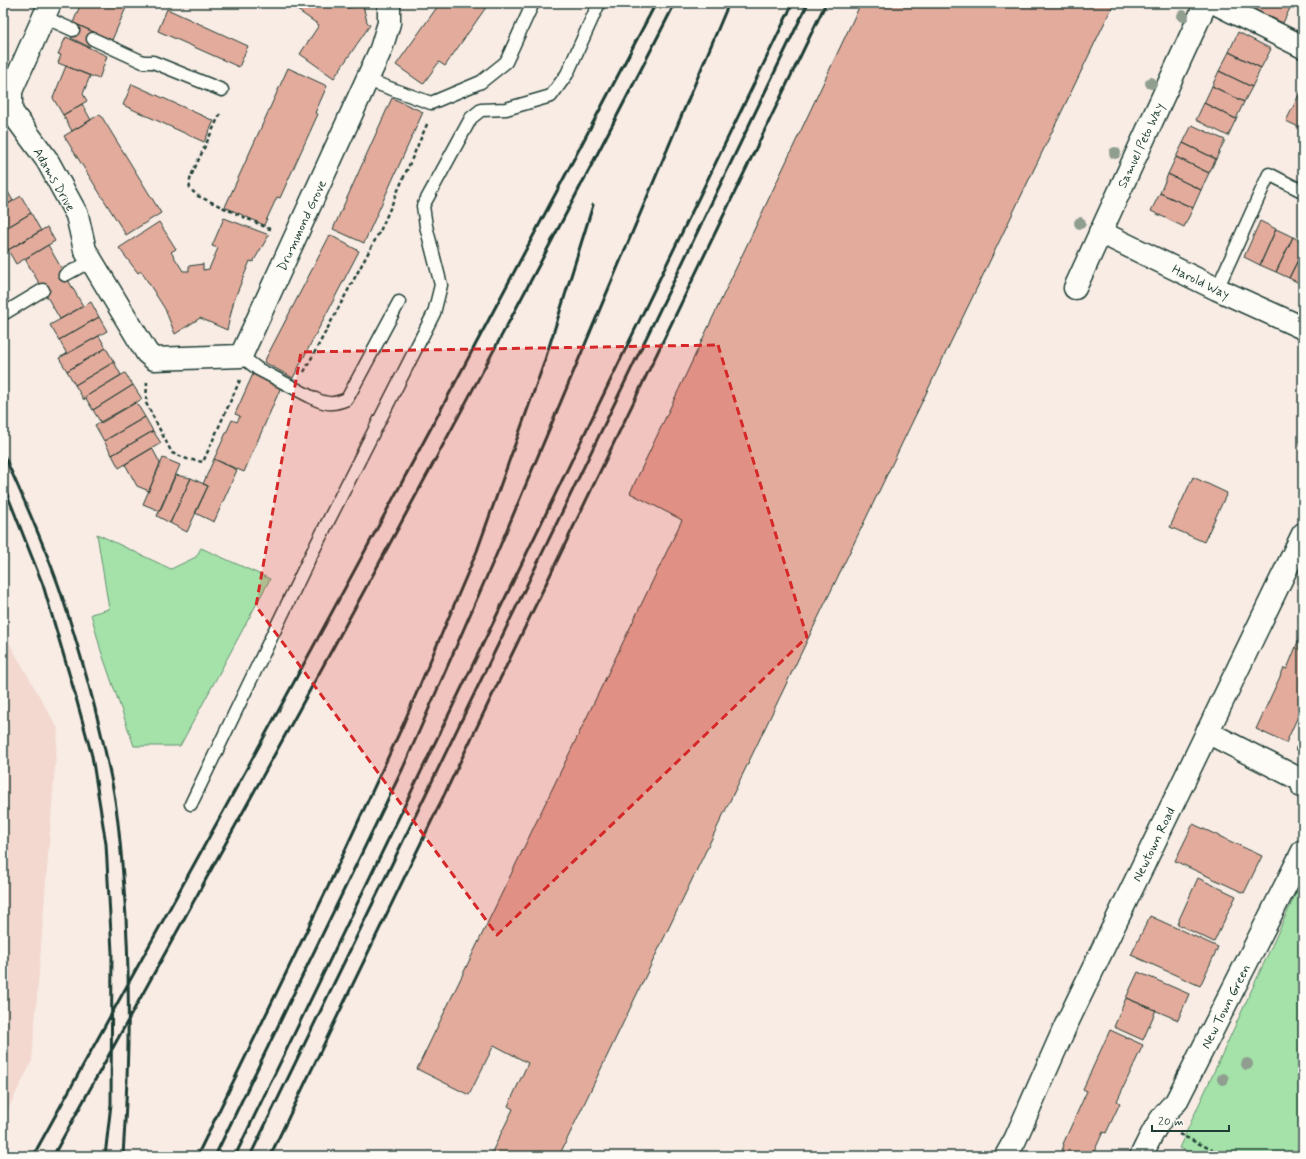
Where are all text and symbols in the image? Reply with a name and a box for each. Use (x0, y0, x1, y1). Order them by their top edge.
street label: Samuel Peto Way (1114, 100, 1169, 191)
street label: Adams Drive (29, 145, 79, 215)
street label: Drummond Grove (274, 177, 331, 274)
street label: Harold Way (1169, 261, 1232, 304)
street label: Newtown Road (1129, 805, 1180, 885)
street label: New Town Green (1198, 962, 1255, 1052)
scale bar (1152, 1107, 1229, 1133)
text: 20 m (1158, 1114, 1184, 1130)

